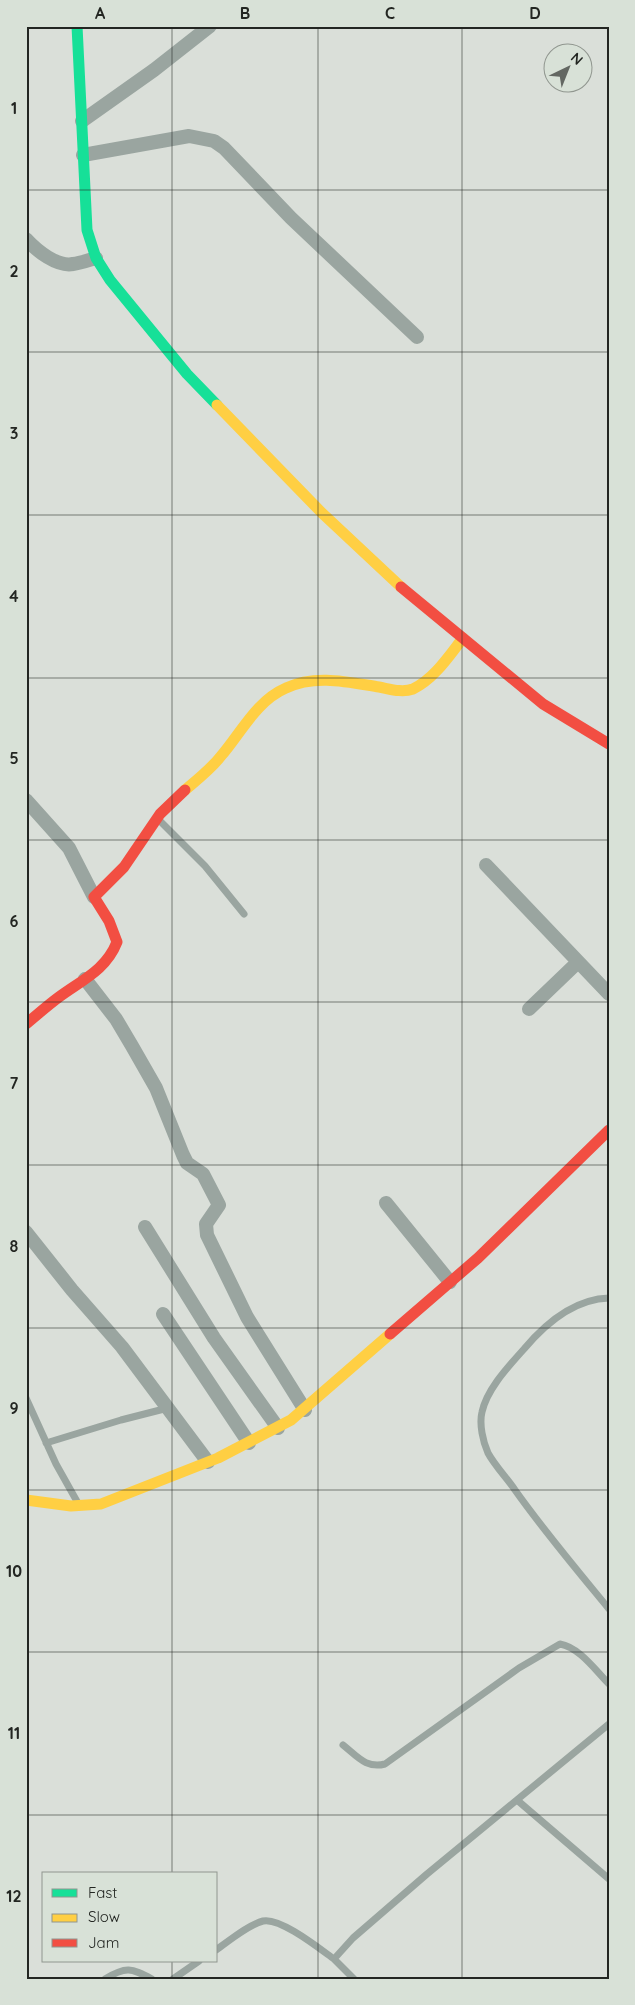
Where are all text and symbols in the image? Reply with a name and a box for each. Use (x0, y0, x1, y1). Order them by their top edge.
text: A (95, 3, 106, 23)
text: B (240, 3, 250, 23)
text: C (385, 3, 395, 23)
text: D (529, 3, 541, 23)
north arrow (542, 42, 592, 92)
text: N (567, 48, 587, 69)
text: 1 (11, 98, 17, 118)
text: 2 (9, 261, 19, 281)
text: 3 (10, 423, 18, 443)
text: 4 (9, 586, 19, 606)
text: 5 (9, 748, 19, 768)
text: 6 (10, 911, 19, 931)
text: 7 (10, 1073, 19, 1093)
text: 8 (10, 1236, 19, 1256)
text: 9 (9, 1398, 19, 1418)
text: 10 (6, 1561, 22, 1581)
text: 11 (8, 1723, 20, 1743)
legend (42, 1872, 218, 1962)
text: Fast (88, 1883, 117, 1902)
text: 12 (6, 1886, 22, 1906)
text: Slow (88, 1907, 120, 1926)
text: Jam (88, 1933, 119, 1952)

